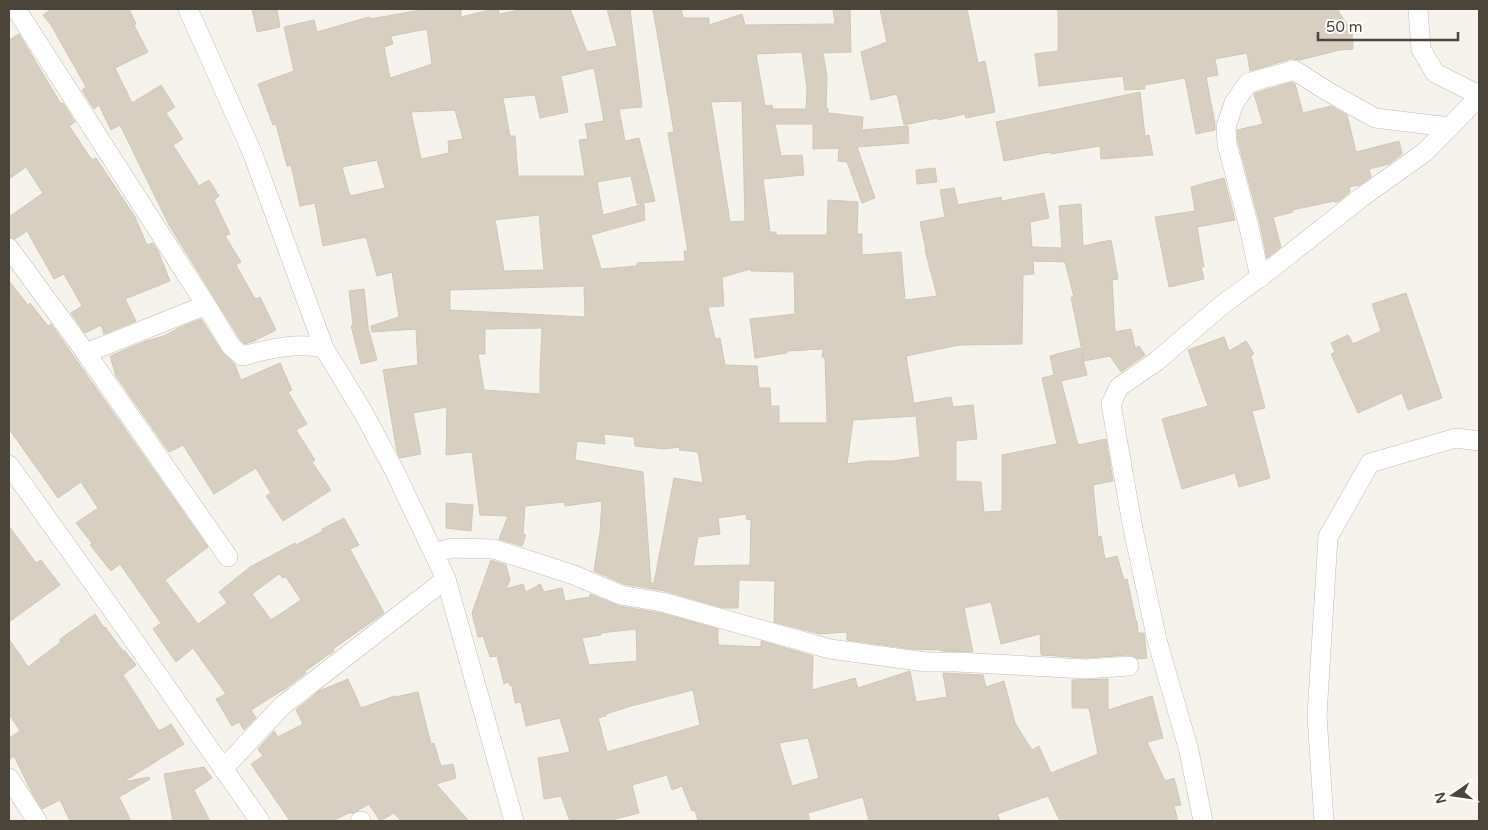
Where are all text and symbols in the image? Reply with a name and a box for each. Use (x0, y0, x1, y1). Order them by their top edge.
scale bar (1318, 10, 1458, 42)
text: 50 m (1326, 18, 1363, 36)
north arrow (1428, 770, 1478, 820)
text: N (1431, 790, 1450, 805)

